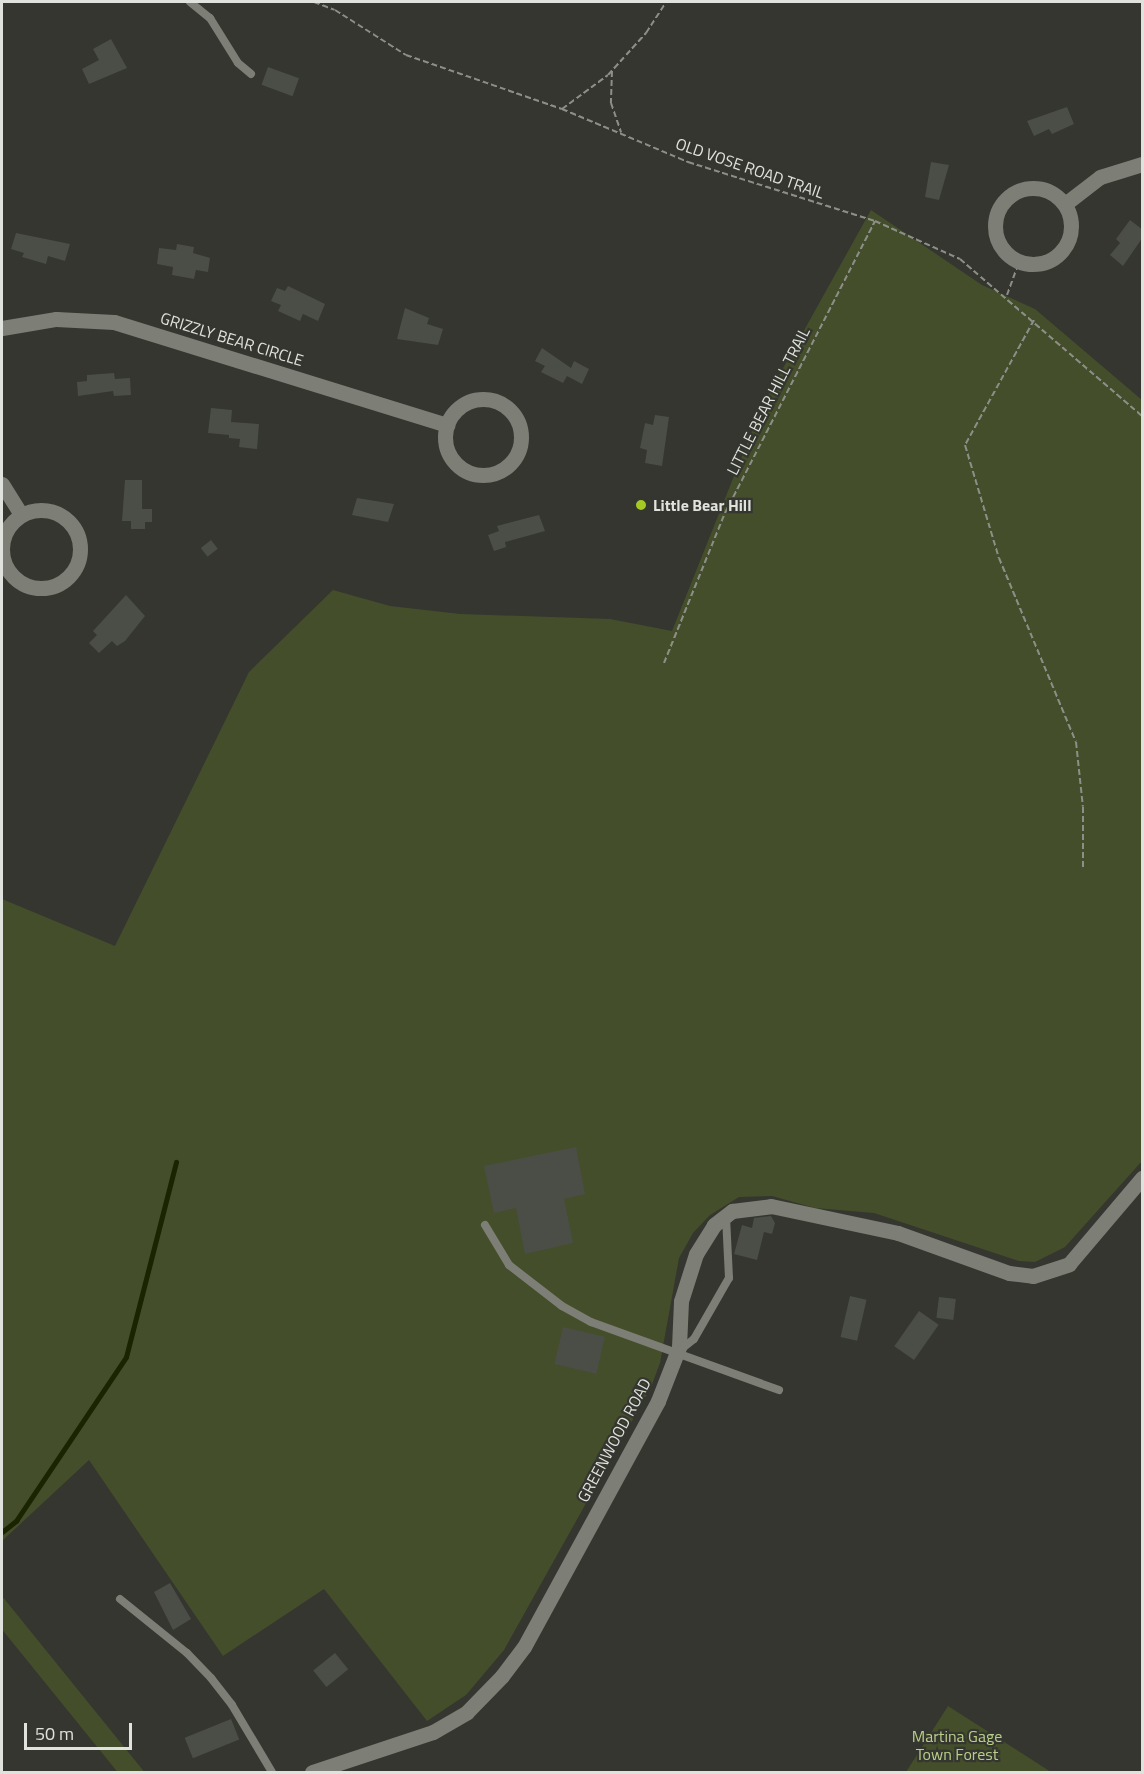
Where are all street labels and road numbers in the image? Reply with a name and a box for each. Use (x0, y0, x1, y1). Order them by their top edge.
street label: OLD VOSE ROAD TRAIL (673, 134, 827, 202)
street label: GRIZZLY BEAR CIRCLE (158, 308, 306, 370)
street label: LITTLE BEAR HILL TRAIL (722, 324, 814, 478)
street label: GREENWOOD ROAD (573, 1375, 655, 1505)

